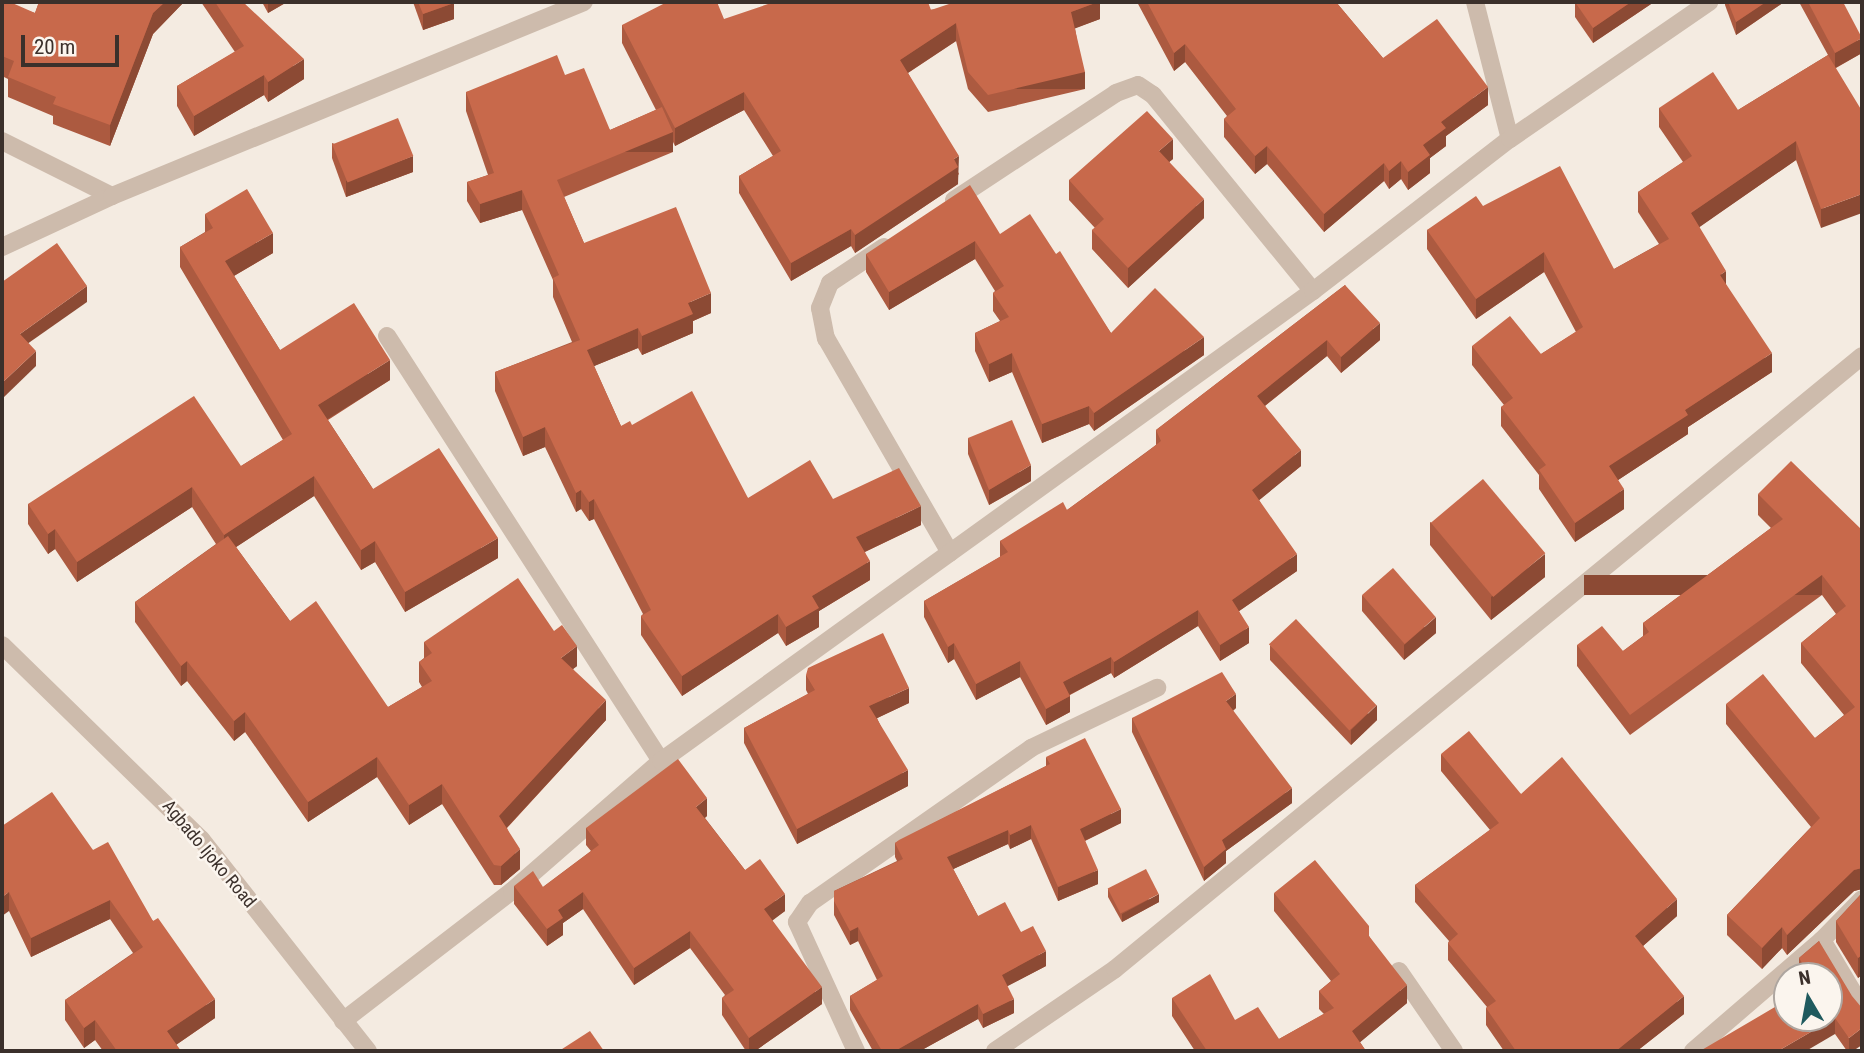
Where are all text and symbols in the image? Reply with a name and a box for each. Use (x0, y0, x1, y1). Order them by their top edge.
scale bar (24, 21, 122, 65)
text: 20 m (34, 35, 75, 59)
street label: Agbado Ijoko Road (158, 796, 260, 912)
north arrow (1773, 962, 1843, 1032)
text: N (1797, 965, 1812, 990)

